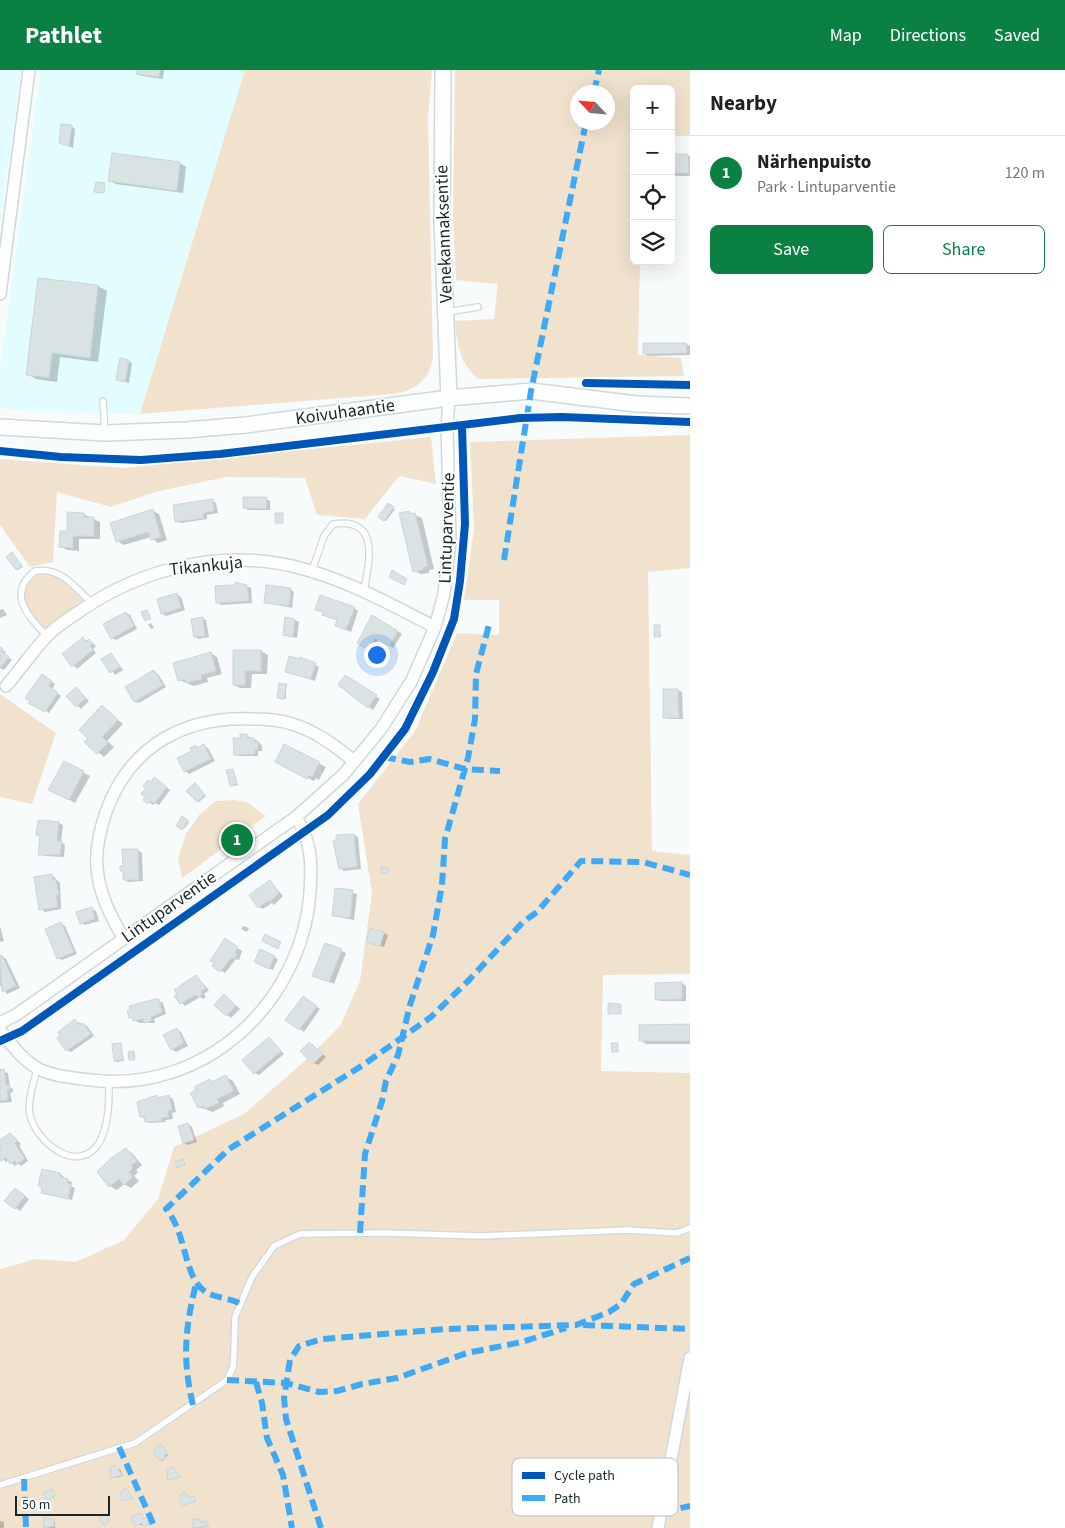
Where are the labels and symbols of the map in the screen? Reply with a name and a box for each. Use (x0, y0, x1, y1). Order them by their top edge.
north arrow (570, 85, 615, 130)
street label: Venekannaksentie (429, 165, 459, 303)
street label: Koivuhaantie (294, 393, 396, 431)
street label: Lintuparventie (433, 472, 461, 584)
street label: Tikankuja (168, 550, 244, 582)
your location (364, 642, 390, 668)
pin: 1 (221, 821, 253, 859)
street label: Lintuparventie (116, 865, 222, 949)
legend (512, 1458, 678, 1516)
text: Cycle path (554, 1466, 615, 1486)
text: Path (554, 1489, 581, 1509)
scale bar (15, 1493, 110, 1516)

